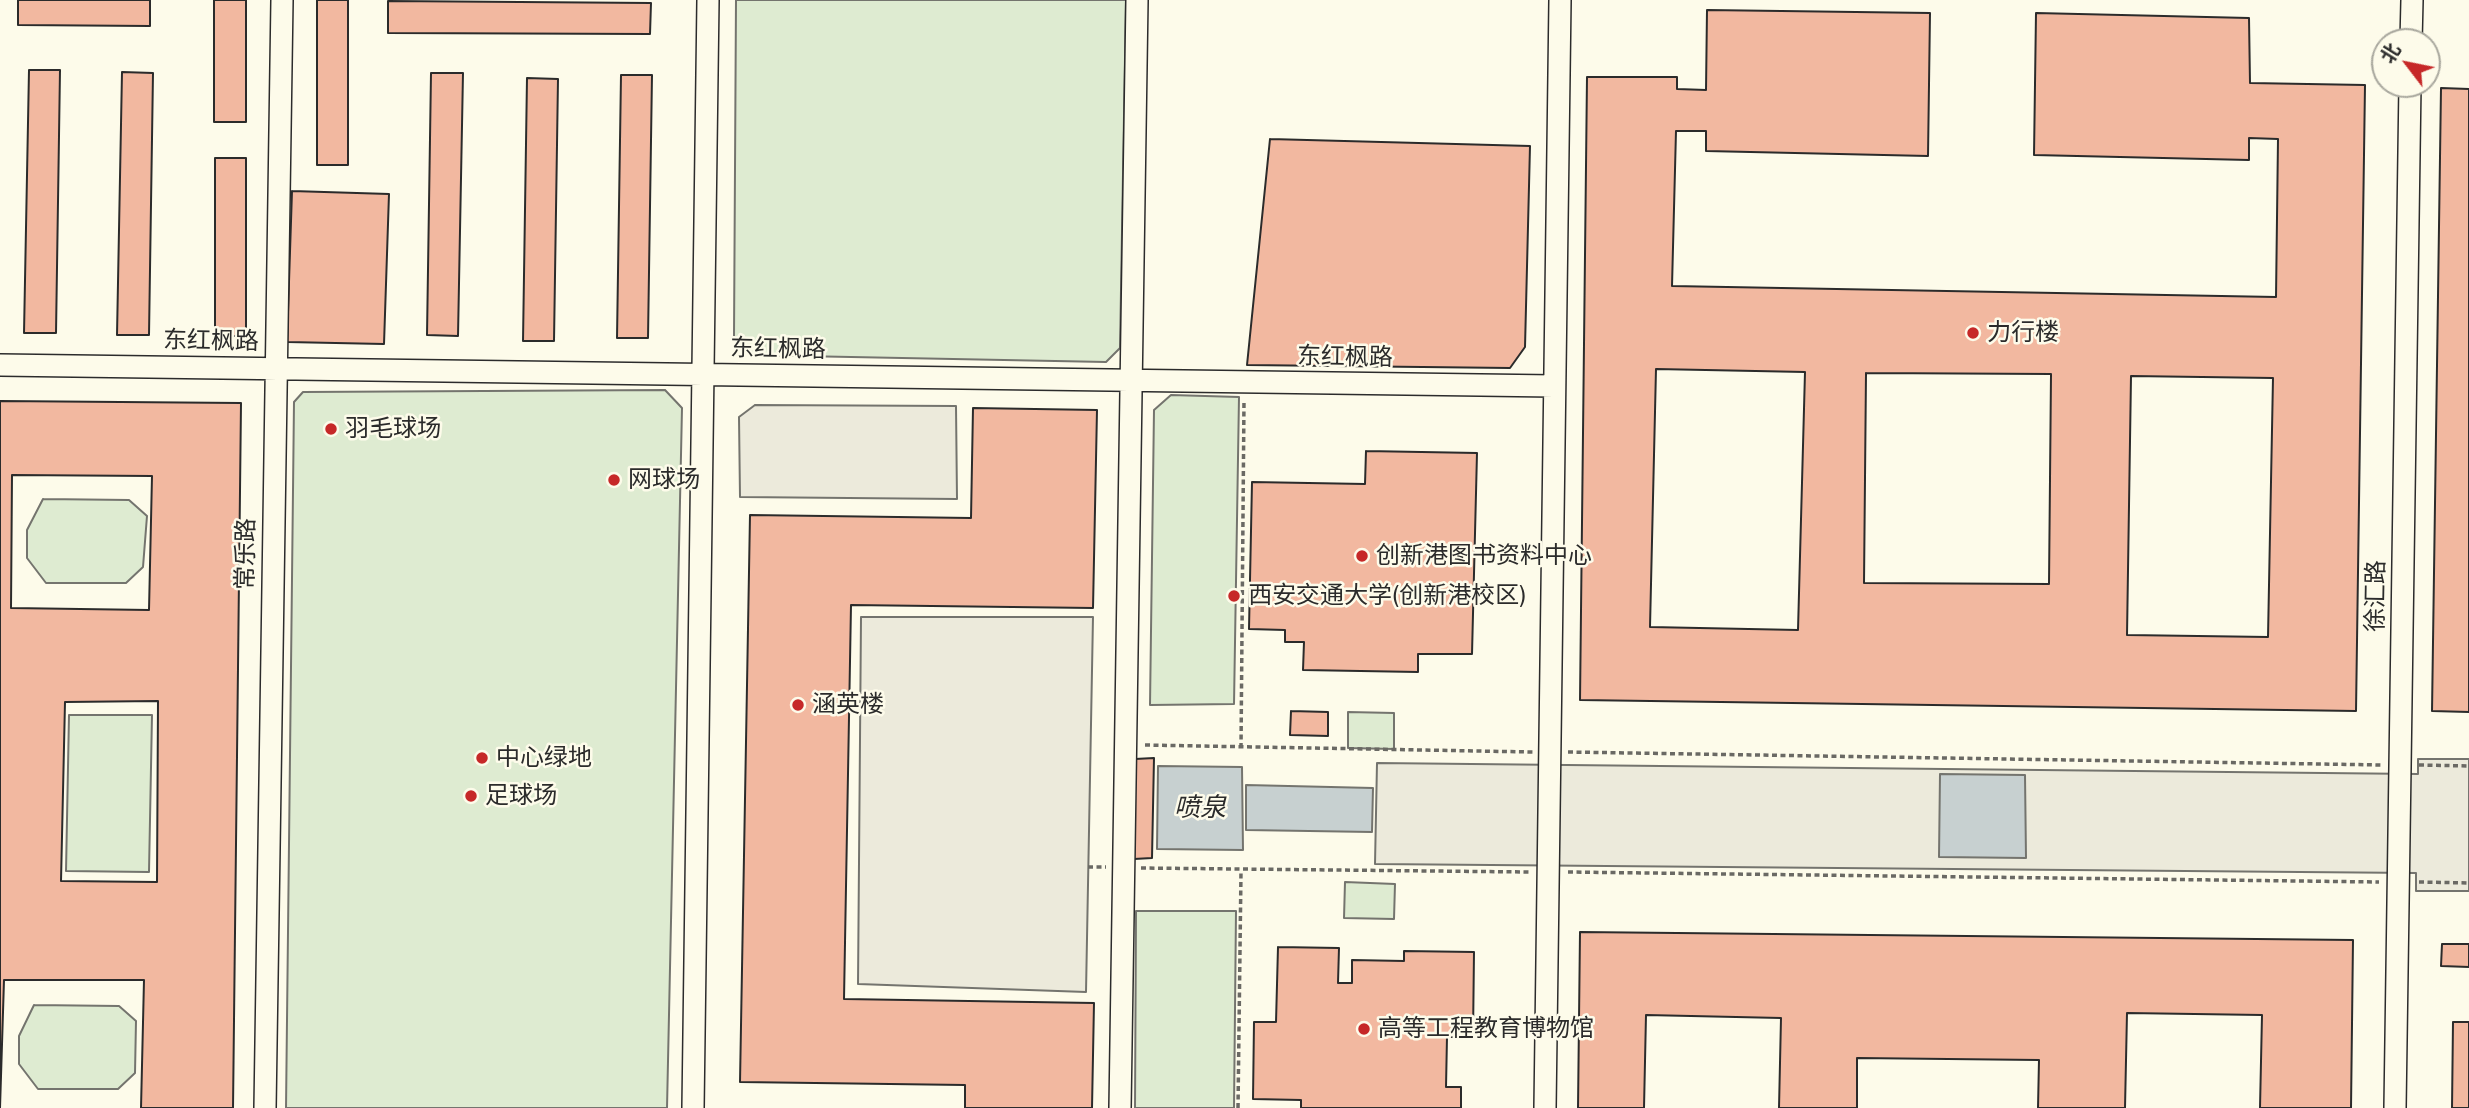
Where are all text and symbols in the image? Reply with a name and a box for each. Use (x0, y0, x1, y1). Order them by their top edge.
north arrow (2371, 28, 2441, 98)
text: 北 (2376, 39, 2404, 67)
place label: 力行楼 (1987, 319, 2059, 347)
marker: 力行楼 (1965, 325, 1981, 341)
street label: 东红枫路 (163, 326, 259, 356)
street label: 东红枫路 (730, 334, 826, 364)
street label: 东红枫路 (1297, 342, 1393, 372)
place label: 羽毛球场 (345, 415, 441, 443)
marker: 羽毛球场 (323, 421, 339, 437)
place label: 网球场 (628, 466, 700, 494)
marker: 网球场 (606, 472, 622, 488)
street label: 常乐路 (231, 518, 261, 590)
place label: 创新港图书资料中心 (1376, 542, 1592, 570)
marker: 创新港图书资料中心 (1354, 548, 1370, 564)
street label: 徐汇路 (2361, 560, 2391, 632)
place label: 西安交通大学(创新港校区) (1248, 582, 1527, 610)
marker: 西安交通大学(创新港校区) (1226, 588, 1242, 604)
place label: 涵英楼 (812, 691, 884, 719)
marker: 涵英楼 (790, 697, 806, 713)
place label: 中心绿地 (496, 744, 592, 772)
marker: 中心绿地 (474, 750, 490, 766)
place label: 足球场 (485, 782, 557, 810)
marker: 足球场 (463, 788, 479, 804)
water label: 喷泉 (1174, 792, 1226, 824)
place label: 高等工程教育博物馆 (1378, 1015, 1594, 1043)
marker: 高等工程教育博物馆 (1356, 1021, 1372, 1037)

